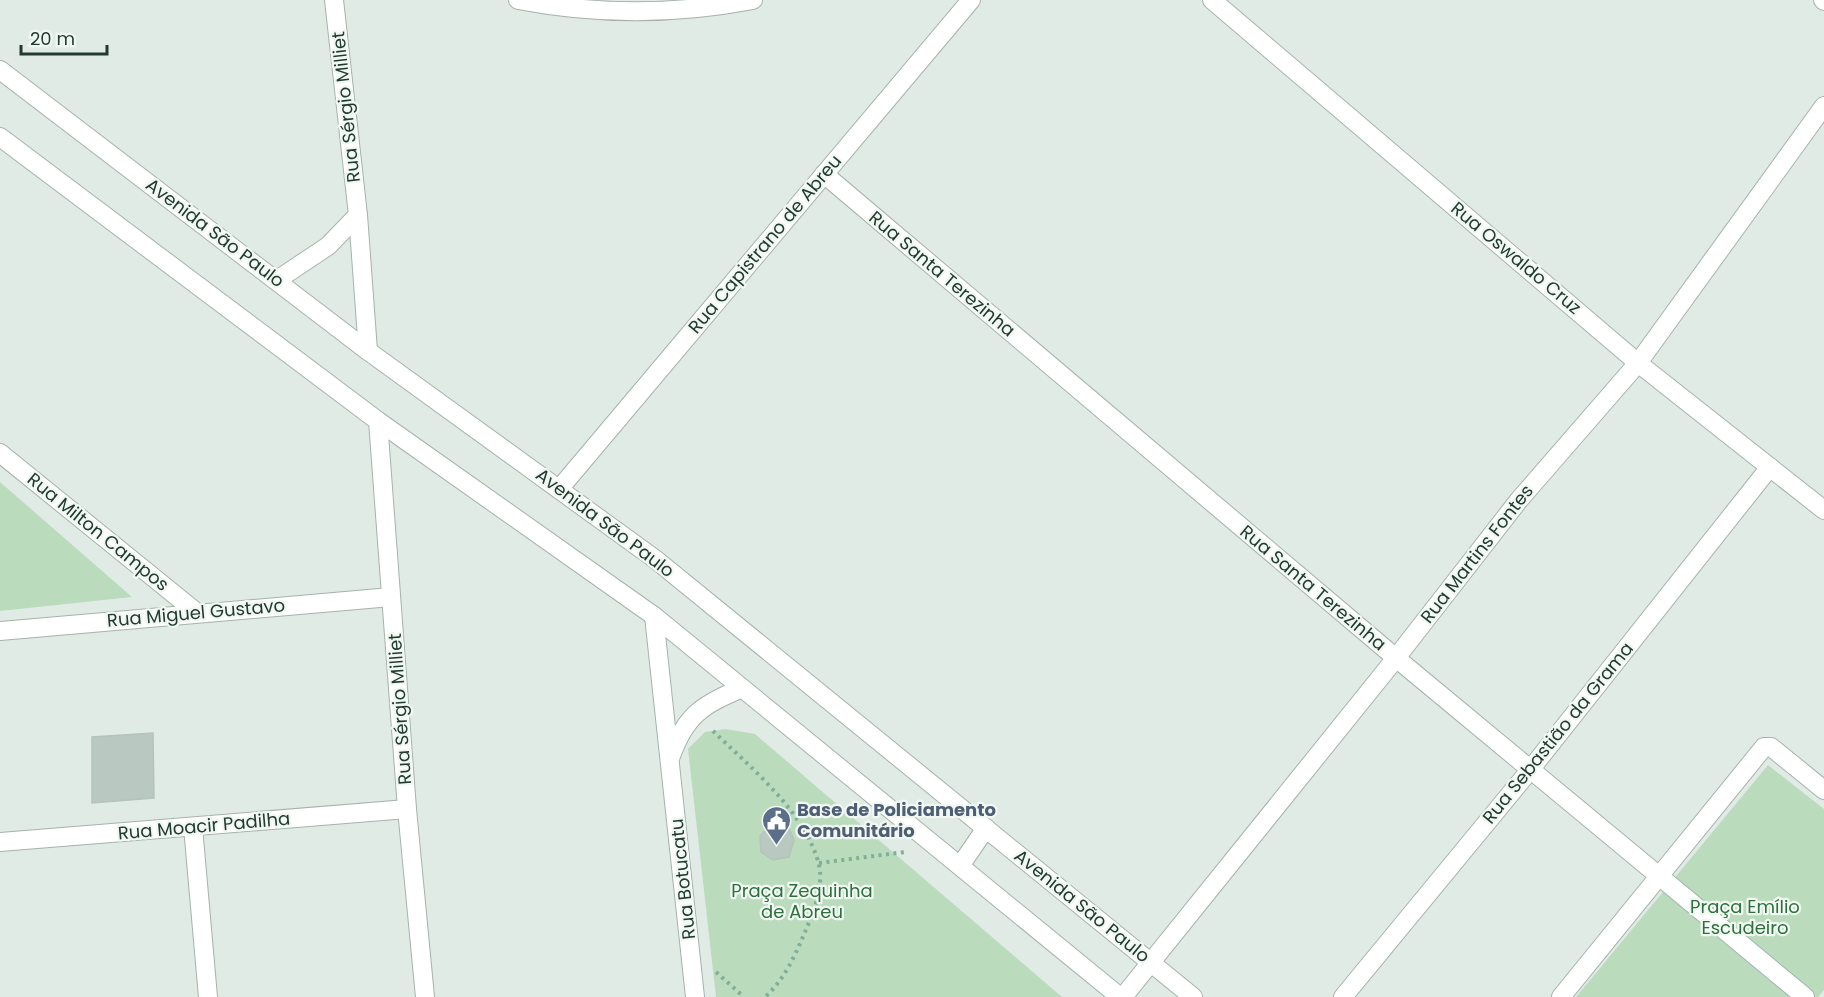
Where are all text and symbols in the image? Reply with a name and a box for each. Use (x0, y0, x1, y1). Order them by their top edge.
scale bar (21, 18, 106, 56)
text: 20 m (30, 26, 75, 51)
street label: Rua Sérgio Milliet (325, 30, 366, 184)
street label: Rua Capistrano de Abreu (682, 149, 847, 339)
street label: Avenida São Paulo (141, 172, 290, 293)
street label: Rua Oswaldo Cruz (1446, 196, 1587, 320)
street label: Rua Santa Terezinha (864, 205, 1021, 342)
street label: Avenida São Paulo (531, 462, 680, 583)
street label: Rua Milton Campos (22, 467, 175, 597)
street label: Rua Martins Fontes (1415, 479, 1539, 628)
street label: Rua Santa Terezinha (1235, 519, 1392, 656)
street label: Rua Miguel Gustavo (106, 592, 286, 633)
street label: Rua Sérgio Milliet (382, 632, 417, 786)
street label: Rua Sebastião da Grama (1476, 637, 1639, 829)
place label: Base de Policiamento Comunitário (797, 797, 996, 843)
public building icon: Base de Policiamento Comunitário (760, 804, 792, 846)
street label: Rua Moacir Padilha (117, 806, 291, 845)
street label: Rua Botucatu (664, 817, 701, 941)
street label: Avenida São Paulo (1009, 843, 1155, 968)
park label: Praça Zequinha de Abreu (731, 878, 873, 924)
park label: Praça Emílio Escudeiro (1690, 894, 1800, 940)

